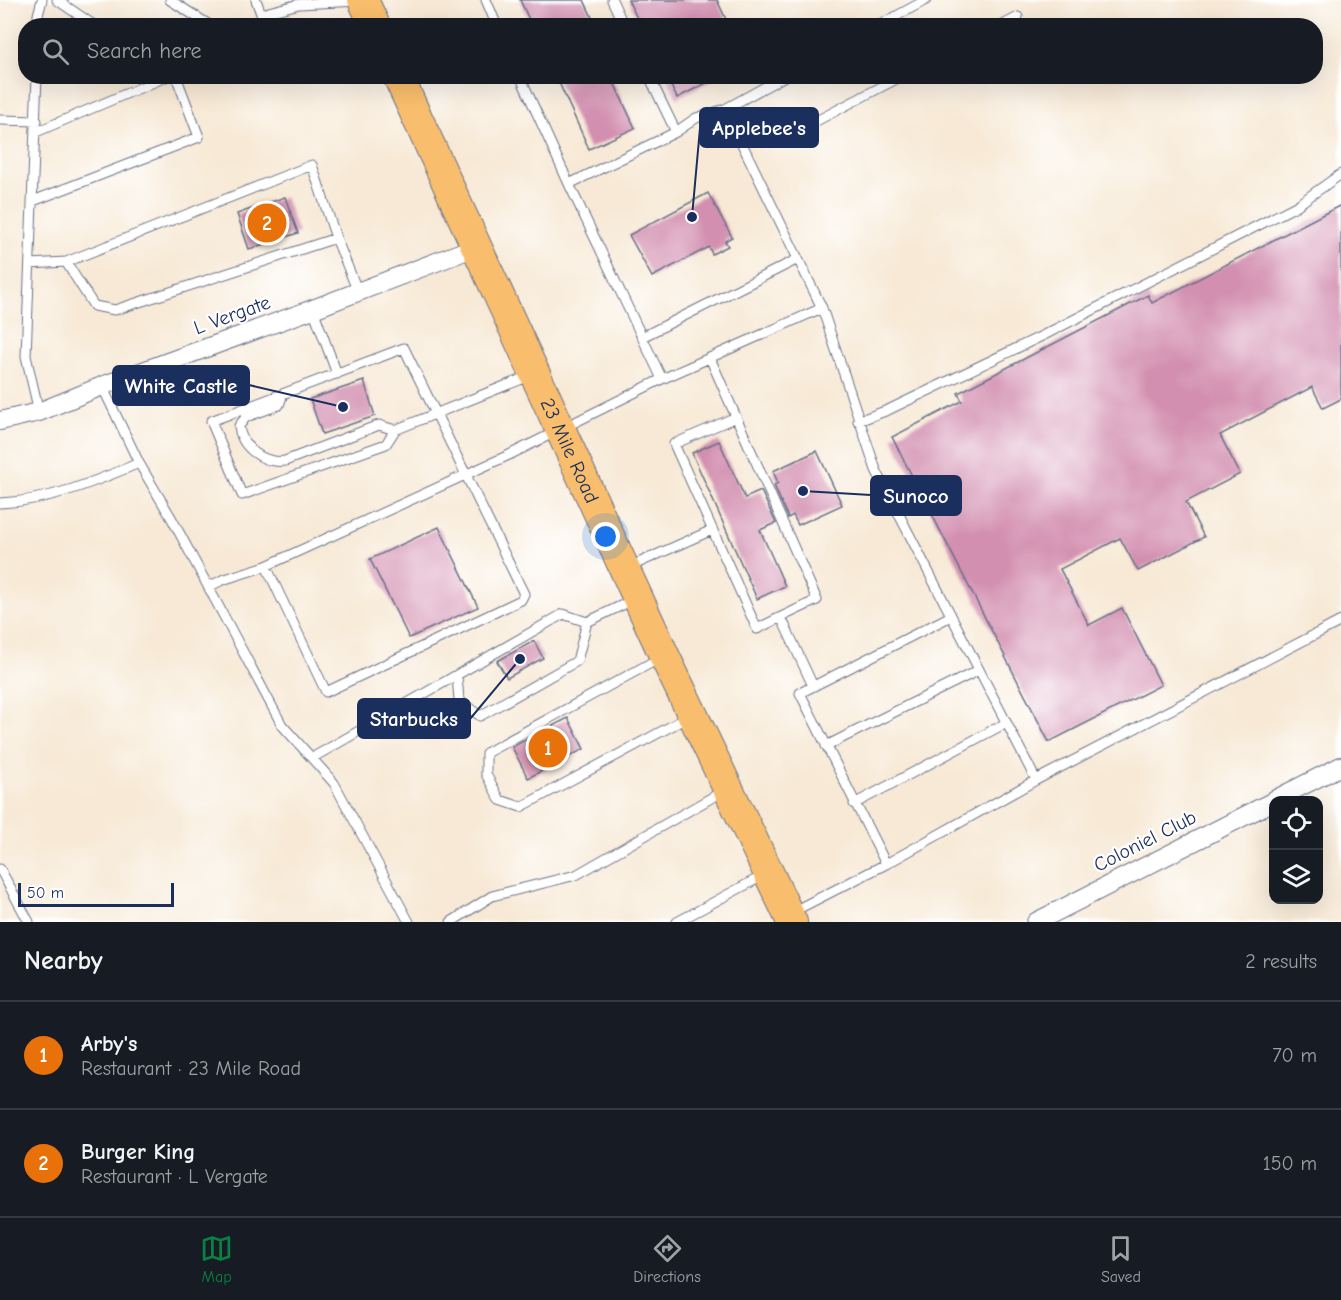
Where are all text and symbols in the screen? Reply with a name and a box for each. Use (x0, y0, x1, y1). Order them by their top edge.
search box (18, 18, 1323, 84)
icon: search (39, 35, 72, 68)
text: Search here (87, 38, 202, 64)
callout: Applebee's (700, 108, 818, 147)
text: Applebee's (712, 116, 806, 140)
pin: 2 (248, 200, 286, 246)
street label: L Vergate (191, 291, 273, 339)
callout: White Castle (113, 366, 249, 405)
text: White Castle (125, 374, 237, 398)
street label: 23 Mile Road (536, 394, 604, 506)
callout: Sunoco (871, 476, 961, 515)
text: Sunoco (883, 484, 949, 508)
your location (591, 522, 620, 551)
callout: Starbucks (358, 699, 470, 738)
text: Starbucks (370, 707, 458, 731)
pin: 1 (528, 726, 568, 771)
map controls (1269, 796, 1323, 904)
button: locate (1269, 796, 1323, 850)
street label: Coloniel Club (1090, 805, 1200, 877)
button: layers (1269, 850, 1323, 904)
scale bar (18, 880, 174, 908)
text: 50 m (27, 884, 64, 902)
text: Nearby (24, 946, 103, 976)
text: 2 results (1245, 950, 1317, 973)
text: Arby's (81, 1031, 137, 1057)
text: 1 (40, 1044, 47, 1067)
text: 70 m (1272, 1044, 1317, 1067)
text: Restaurant · 23 Mile Road (81, 1057, 301, 1080)
text: Burger King (81, 1139, 195, 1165)
text: 2 (39, 1152, 48, 1175)
text: 150 m (1263, 1152, 1317, 1175)
text: Restaurant · L Vergate (81, 1165, 268, 1188)
tab: Map (200, 1232, 233, 1286)
tab: Directions (633, 1232, 701, 1286)
tab: Saved (1101, 1232, 1141, 1286)

